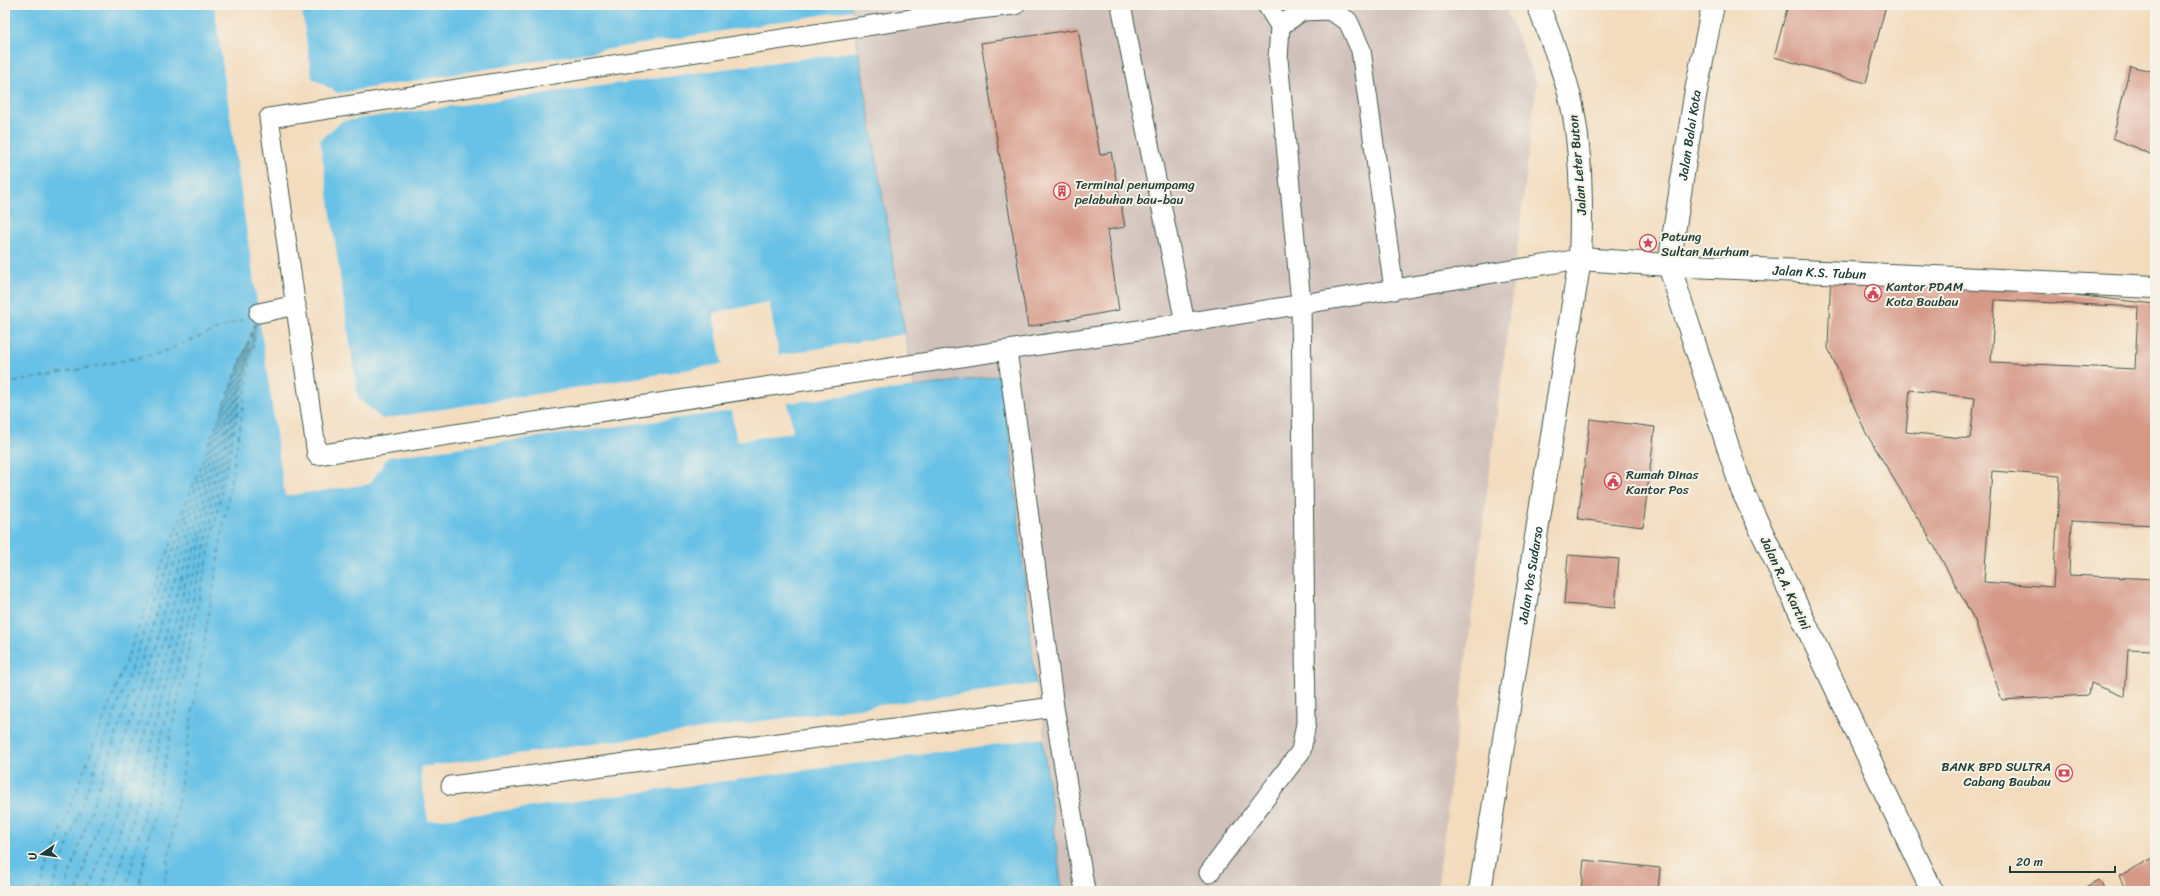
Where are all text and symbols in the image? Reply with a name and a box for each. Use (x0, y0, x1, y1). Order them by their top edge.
street label: Jalan Balai Kota (1671, 87, 1708, 183)
street label: Jalan Leter Buton (1562, 114, 1593, 217)
place label: Terminal penumpamg pelabuhan bau-bau (1074, 173, 1195, 211)
building icon: Terminal penumpamg pelabuhan bau-bau (1052, 181, 1072, 201)
place label: Patung Sultan Murhum (1661, 225, 1749, 263)
place icon: Patung Sultan Murhum (1638, 233, 1658, 253)
street label: Jalan K.S. Tubun (1771, 259, 1867, 286)
place label: Kantor PDAM Kota Baubau (1886, 275, 1964, 313)
public building icon: Kantor PDAM Kota Baubau (1863, 283, 1883, 303)
place label: Rumah Dinas Kantor Pos (1626, 463, 1700, 501)
public building icon: Rumah Dinas Kantor Pos (1603, 471, 1623, 491)
street label: Jalan Yos Sudarso (1511, 524, 1550, 626)
street label: Jalan R.A. Kartini (1753, 532, 1817, 634)
place label: BANK BPD SULTRA Cabang Baubau (1941, 755, 2051, 793)
bank icon: BANK BPD SULTRA Cabang Baubau (2054, 763, 2074, 783)
north arrow (22, 834, 62, 874)
scale bar (2010, 848, 2115, 874)
text: U (23, 850, 43, 862)
text: 20 m (2016, 851, 2043, 873)

